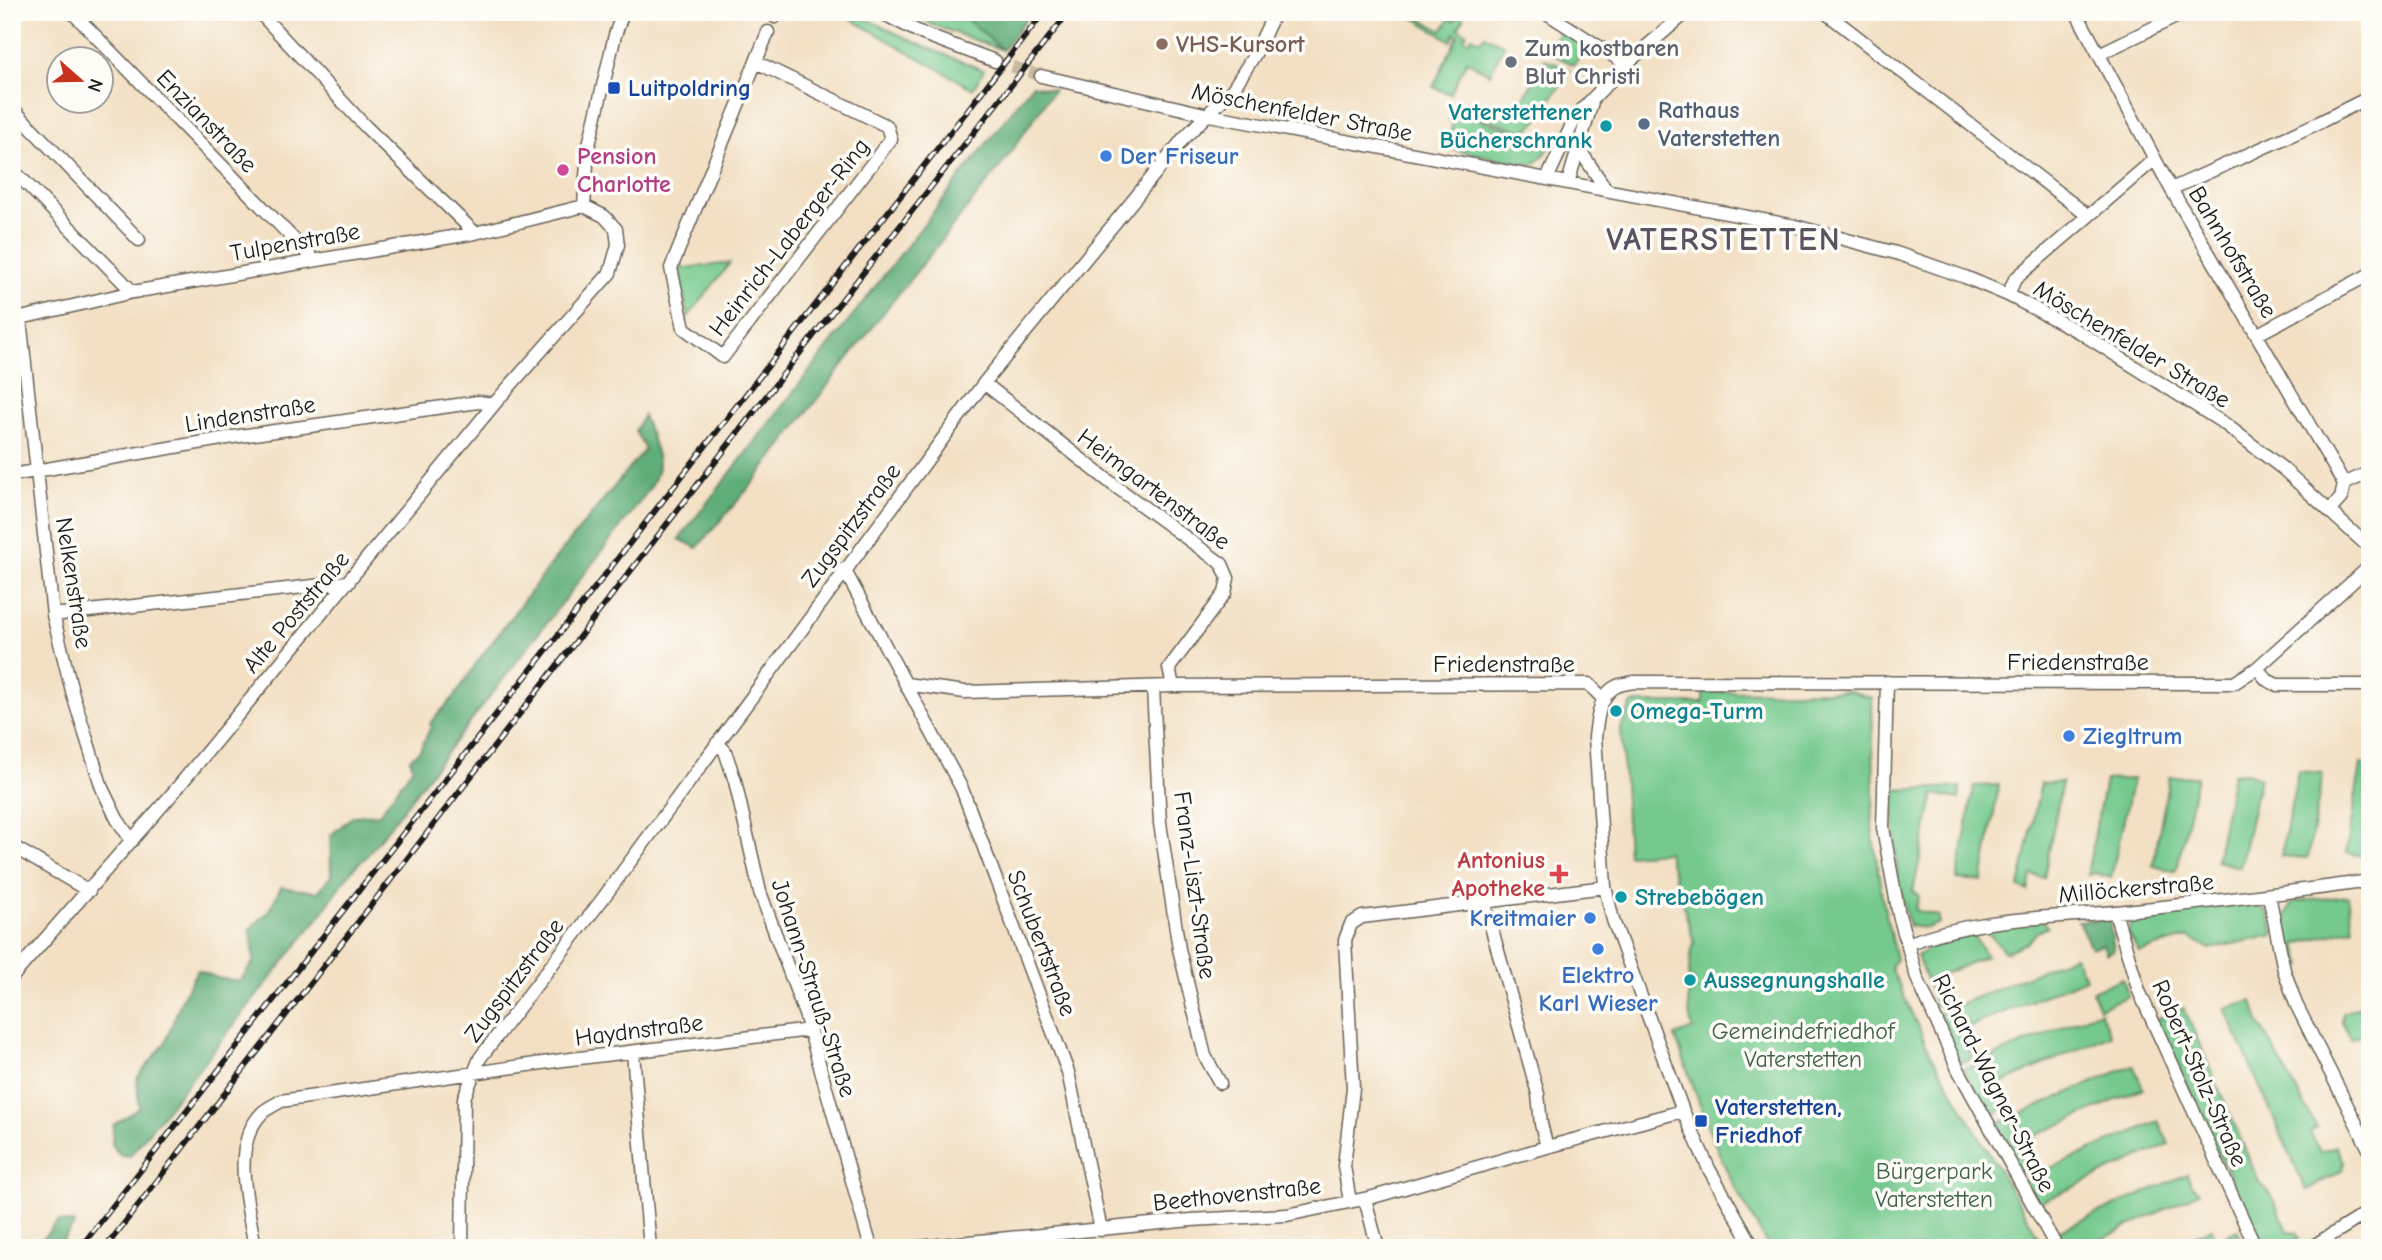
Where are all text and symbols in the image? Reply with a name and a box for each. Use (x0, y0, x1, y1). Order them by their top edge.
place label: VHS-Kursort (1176, 30, 1306, 58)
place label: Zum kostbaren Blut Christi (1525, 34, 1679, 90)
marker: VHS-Kursort (1154, 36, 1170, 52)
north arrow (46, 46, 116, 116)
marker: Zum kostbaren Blut Christi (1503, 54, 1519, 70)
street label: Enzianstraße (151, 64, 263, 178)
place label: Luitpoldring (628, 74, 751, 102)
text: N (83, 76, 107, 95)
street label: Möschenfelder Straße (1189, 77, 1415, 147)
marker: Luitpoldring (606, 80, 622, 96)
place label: Rathaus Vaterstetten (1658, 96, 1780, 152)
place label: Vaterstettener Bücherschrank (1439, 98, 1592, 154)
marker: Rathaus Vaterstetten (1636, 116, 1652, 132)
marker: Vaterstettener Bücherschrank (1598, 118, 1614, 134)
street label: Heinrich-Laberger-Ring (703, 132, 875, 342)
place label: Pension Charlotte (577, 142, 671, 198)
place label: Der Friseur (1120, 142, 1239, 170)
marker: Der Friseur (1098, 148, 1114, 164)
marker: Pension Charlotte (555, 162, 571, 178)
street label: Bahnhofstraße (2183, 181, 2283, 323)
street label: Tulpenstraße (228, 217, 362, 267)
district label: VATERSTETTEN (1606, 221, 1842, 258)
street label: Möschenfelder Straße (2029, 274, 2235, 414)
street label: Lindenstraße (183, 390, 317, 438)
street label: Heimgartenstraße (1072, 423, 1236, 555)
street label: Zugspitzstraße (795, 458, 907, 592)
street label: Nelkenstraße (50, 515, 98, 651)
street label: Alte Poststraße (237, 545, 355, 679)
street label: Friedenstraße (2007, 648, 2149, 676)
street label: Friedenstraße (1433, 650, 1575, 678)
place label: Omega-Turm (1630, 697, 1764, 725)
marker: Omega-Turm (1608, 703, 1624, 719)
place label: Ziegltrum (2083, 722, 2182, 750)
marker: Ziegltrum (2061, 728, 2077, 744)
street label: Franz-Liszt-Straße (1168, 789, 1222, 981)
place label: Antonius Apotheke (1451, 846, 1545, 902)
street label: Schubertstraße (1001, 866, 1083, 1020)
marker: Antonius Apotheke (1551, 866, 1567, 882)
street label: Millöckerstraße (2057, 867, 2215, 909)
street label: Johann-Strauß-Straße (766, 876, 862, 1100)
place label: Strebebögen (1635, 883, 1764, 911)
marker: Strebebögen (1613, 889, 1629, 905)
place label: Kreitmaier (1469, 904, 1576, 932)
marker: Kreitmaier (1582, 910, 1598, 926)
street label: Zugspitzstraße (458, 913, 570, 1047)
marker: Elektro Karl Wieser (1590, 941, 1606, 957)
place label: Elektro Karl Wieser (1538, 961, 1658, 1017)
place label: Aussegnungshalle (1704, 966, 1885, 994)
street label: Richard-Wagner-Straße (1927, 969, 2061, 1197)
marker: Aussegnungshalle (1682, 972, 1698, 988)
street label: Robert-Stolz-Straße (2146, 975, 2254, 1171)
street label: Haydnstraße (573, 1008, 705, 1052)
park label: Gemeindefriedhof Vaterstetten (1711, 1017, 1896, 1073)
place label: Vaterstetten, Friedhof (1715, 1093, 1842, 1149)
marker: Vaterstetten, Friedhof (1693, 1113, 1709, 1129)
park label: Bürgerpark Vaterstetten (1875, 1157, 1993, 1213)
street label: Beethovenstraße (1152, 1171, 1322, 1217)

